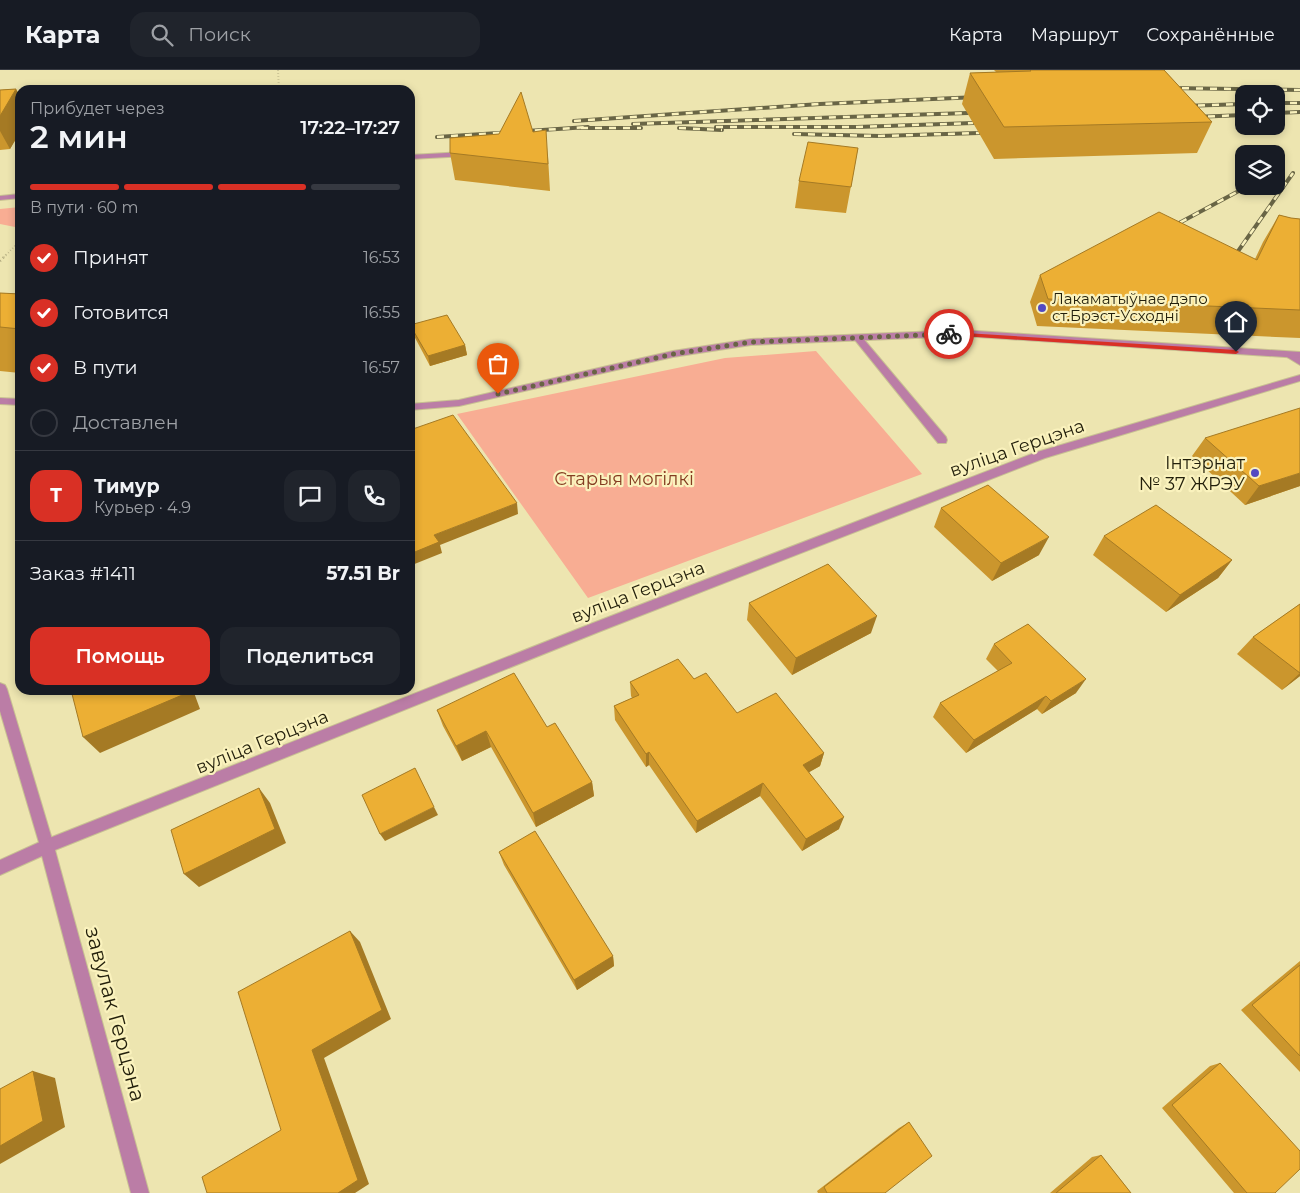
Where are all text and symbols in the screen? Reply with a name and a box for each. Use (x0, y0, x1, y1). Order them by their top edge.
search box (130, 12, 480, 57)
text: Карта (25, 20, 100, 49)
icon: search (148, 21, 176, 49)
text: Поиск (188, 23, 251, 46)
text: Карта (949, 24, 1003, 46)
text: Маршрут (1031, 24, 1118, 46)
text: Сохранённые (1146, 24, 1275, 46)
map controls (1235, 85, 1285, 195)
button: locate (1235, 85, 1285, 135)
text: Прибудет через (30, 99, 165, 118)
text: 17:22–17:27 (300, 116, 400, 139)
text: 2 мин (30, 117, 128, 156)
button: layers (1235, 145, 1285, 195)
text: В пути · 60 m (30, 198, 138, 217)
icon: check (30, 244, 58, 272)
text: Принят (73, 246, 148, 269)
text: 16:53 (363, 248, 400, 267)
place label: Лакаматыўнае дэпо ст.Брэст-Усходні (1052, 289, 1208, 325)
icon: check (30, 299, 58, 327)
text: Готовится (73, 301, 169, 324)
pin (1215, 301, 1257, 352)
marker: Лакаматыўнае дэпо ст.Брэст-Усходні (1036, 302, 1048, 314)
text: 16:55 (363, 303, 400, 322)
icon: home (1222, 308, 1250, 336)
courier (924, 309, 974, 359)
icon: bike (935, 320, 963, 348)
pin (477, 343, 519, 394)
icon: bag (484, 350, 512, 378)
icon: check (30, 354, 58, 382)
text: В пути (73, 356, 138, 379)
text: 16:57 (363, 358, 400, 377)
text: Доставлен (73, 411, 179, 434)
street label: вуліца Герцэна (947, 415, 1087, 481)
place label: Інтэрнат № 37 ЖРЭУ (1139, 452, 1246, 495)
marker: Інтэрнат № 37 ЖРЭУ (1249, 467, 1261, 479)
park label: Старыя могілкі (554, 468, 694, 490)
button: chat (284, 470, 336, 522)
button: phone (348, 470, 400, 522)
text: Тимур (94, 475, 160, 498)
text: Т (50, 484, 62, 507)
text: Курьер · 4.9 (94, 498, 191, 517)
street label: вуліца Герцэна (568, 556, 708, 628)
text: Заказ #1411 (30, 562, 136, 585)
text: 57.51 Br (326, 562, 400, 585)
button: Помощь (30, 627, 210, 685)
button: Поделиться (220, 627, 400, 685)
street label: вуліца Герцэна (192, 705, 332, 779)
street label: завулак Герцэна (80, 924, 151, 1104)

